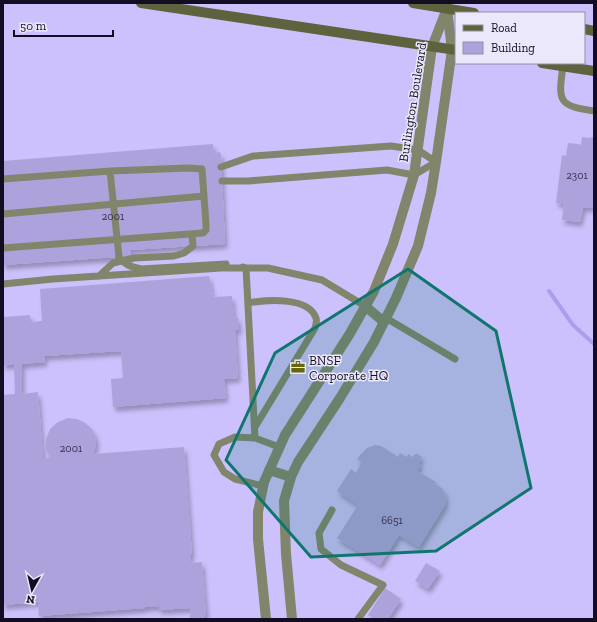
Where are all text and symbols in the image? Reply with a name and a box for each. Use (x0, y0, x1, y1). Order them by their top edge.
scale bar (14, 12, 113, 38)
legend (455, 12, 585, 64)
text: 50 m (20, 19, 47, 33)
text: Road (491, 21, 517, 35)
street label: Burlington Boulevard (396, 41, 429, 163)
text: Building (491, 41, 535, 55)
house number: 2301 (566, 169, 589, 182)
house number: 2001 (102, 210, 125, 223)
place label: BNSF Corporate HQ (309, 353, 388, 383)
office icon: BNSF Corporate HQ (290, 359, 306, 375)
house number: 2001 (60, 442, 83, 455)
house number: 6651 (381, 514, 404, 527)
north arrow (12, 570, 52, 610)
text: N (25, 592, 36, 606)

